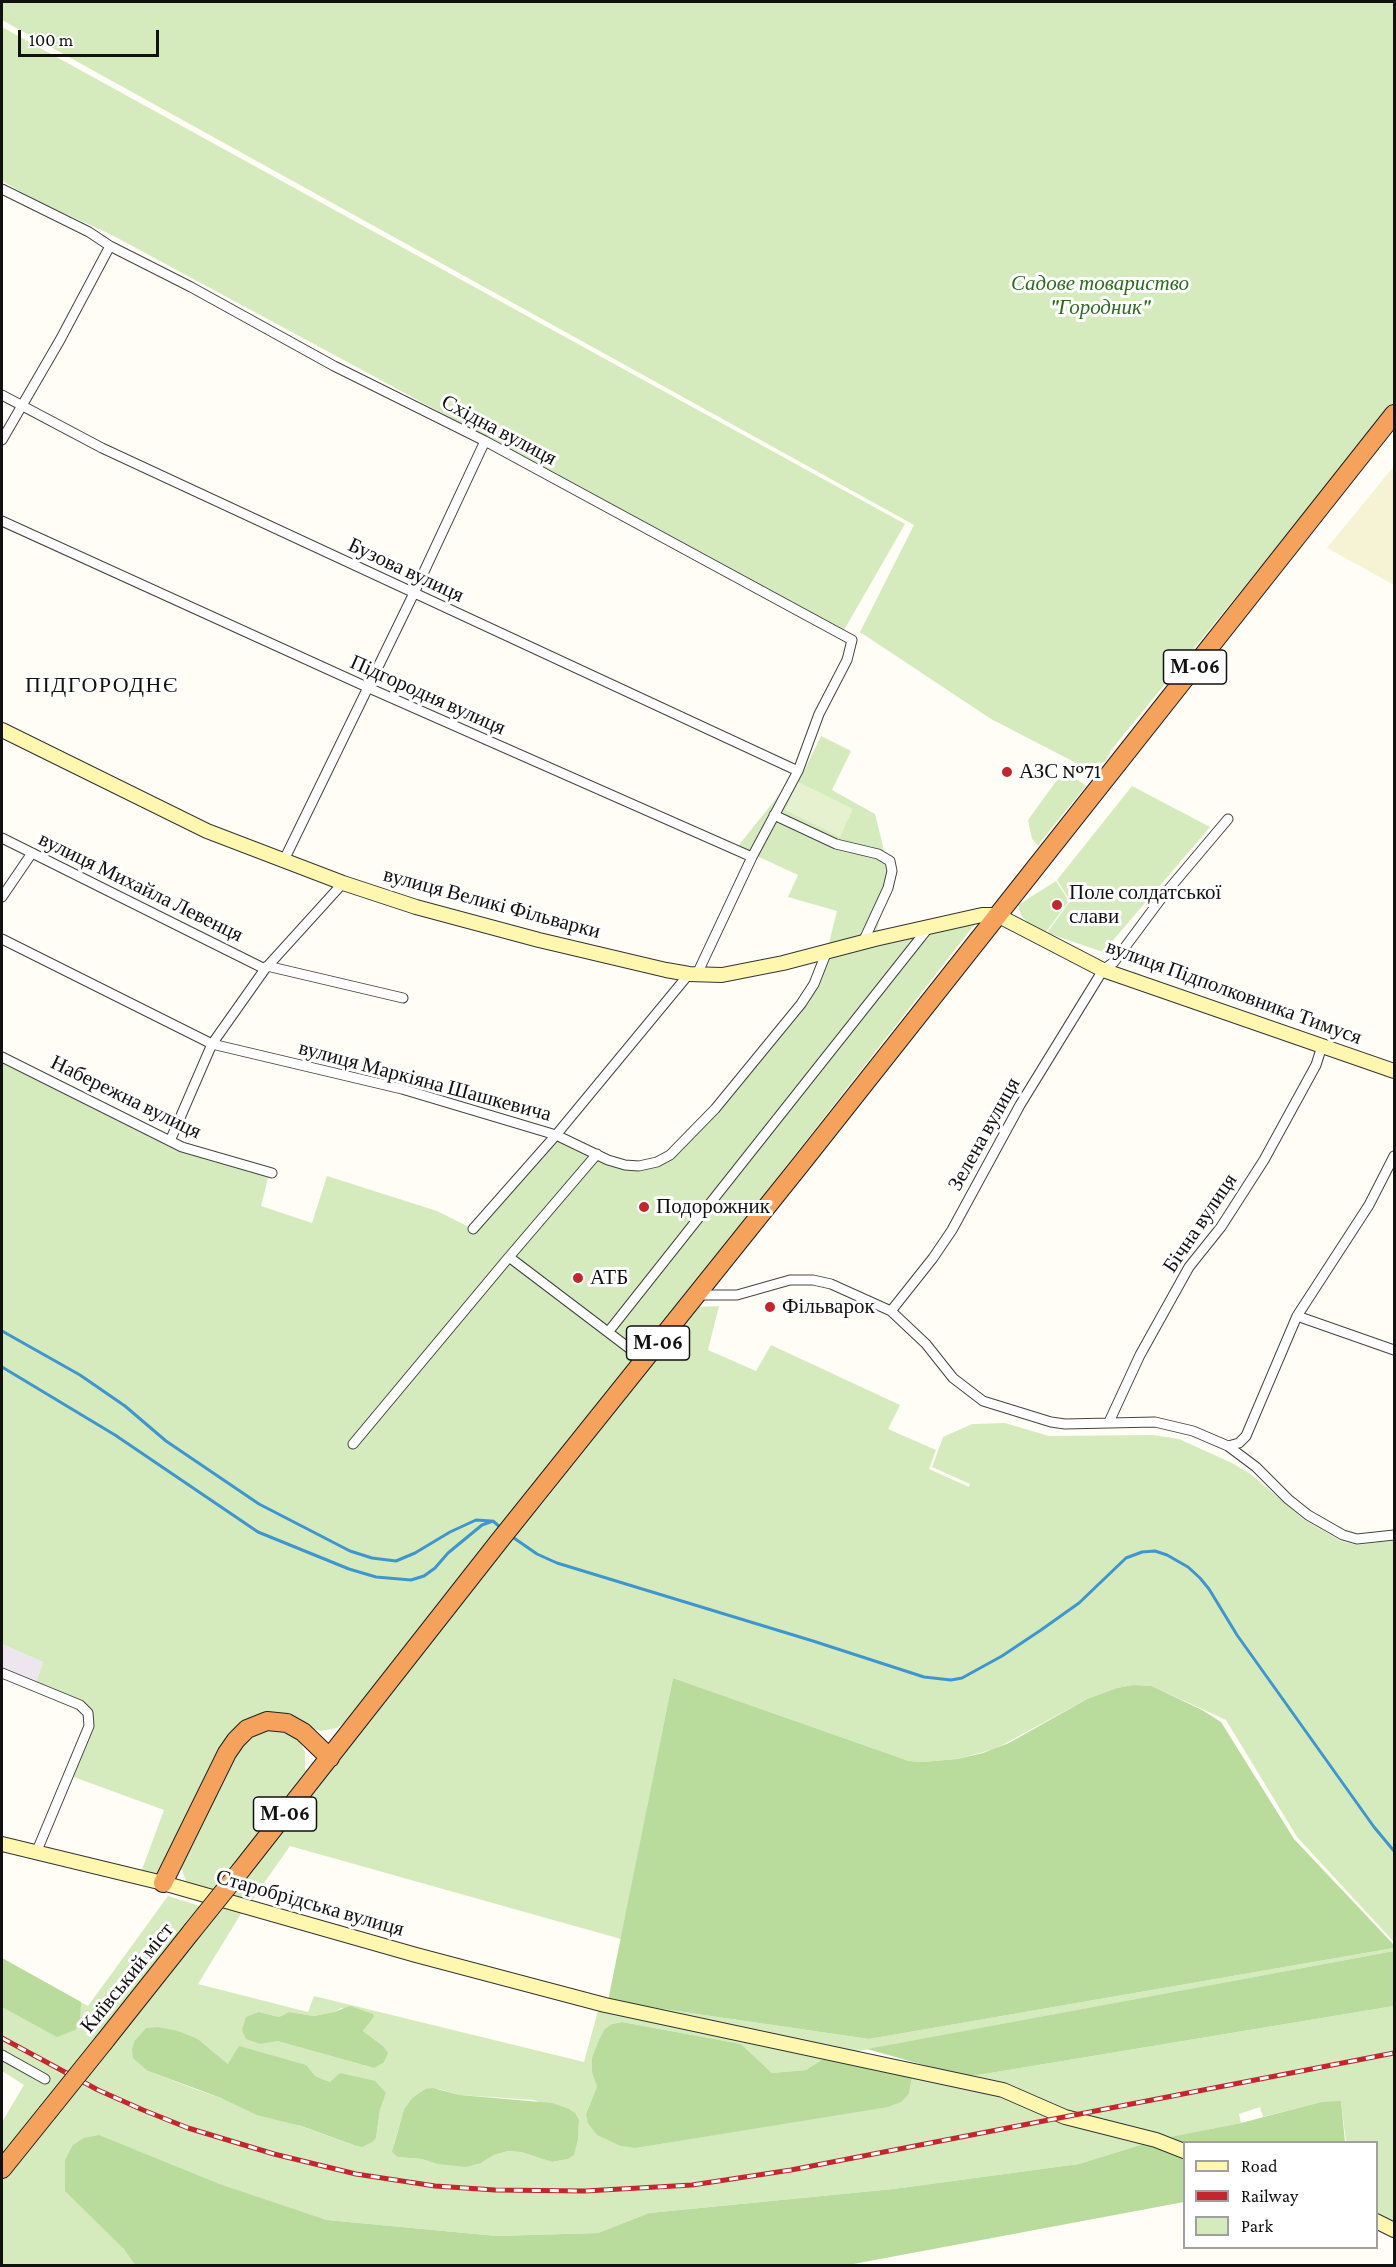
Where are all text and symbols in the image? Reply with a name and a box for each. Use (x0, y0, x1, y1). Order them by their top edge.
scale bar (21, 18, 162, 56)
text: 100 m (29, 30, 73, 50)
park label: Садове товариство "Городник" (1011, 271, 1189, 321)
street label: Східна вулиця (437, 389, 561, 471)
street label: Бузова вулиця (344, 532, 468, 608)
street label: Підгородня вулиця (346, 649, 510, 741)
road number: М-06 (1164, 650, 1226, 684)
district label: ПІДГОРОДНЄ (25, 672, 179, 698)
place label: АЗС №71 (1019, 759, 1101, 785)
marker: АЗС №71 (1000, 765, 1014, 779)
street label: вулиця Михайла Левенця (35, 826, 247, 948)
street label: вулиця Великі Фільварки (381, 862, 603, 944)
place label: Поле солдатської слави (1069, 880, 1221, 930)
marker: Поле солдатської слави (1050, 898, 1064, 912)
street label: вулиця Підполковника Тимуся (1103, 934, 1365, 1050)
street label: вулиця Маркіяна Шашкевича (296, 1035, 554, 1127)
street label: Набережна вулиця (47, 1050, 205, 1144)
street label: Зелена вулиця (943, 1073, 1025, 1195)
street label: Бічна вулиця (1158, 1169, 1242, 1277)
place label: Подорожник (656, 1194, 770, 1220)
marker: Подорожник (637, 1200, 651, 1214)
place label: АТБ (590, 1265, 628, 1291)
marker: АТБ (571, 1271, 585, 1285)
place label: Фільварок (782, 1294, 875, 1320)
marker: Фільварок (763, 1300, 777, 1314)
road number: М-06 (626, 1326, 690, 1360)
road number: М-06 (254, 1797, 316, 1831)
street label: Старобрідська вулиця (213, 1864, 407, 1942)
street label: Київський міст (75, 1918, 179, 2038)
legend (1183, 2141, 1378, 2249)
text: Road (1241, 2156, 1278, 2176)
text: Railway (1241, 2186, 1298, 2206)
text: Park (1241, 2216, 1273, 2236)

